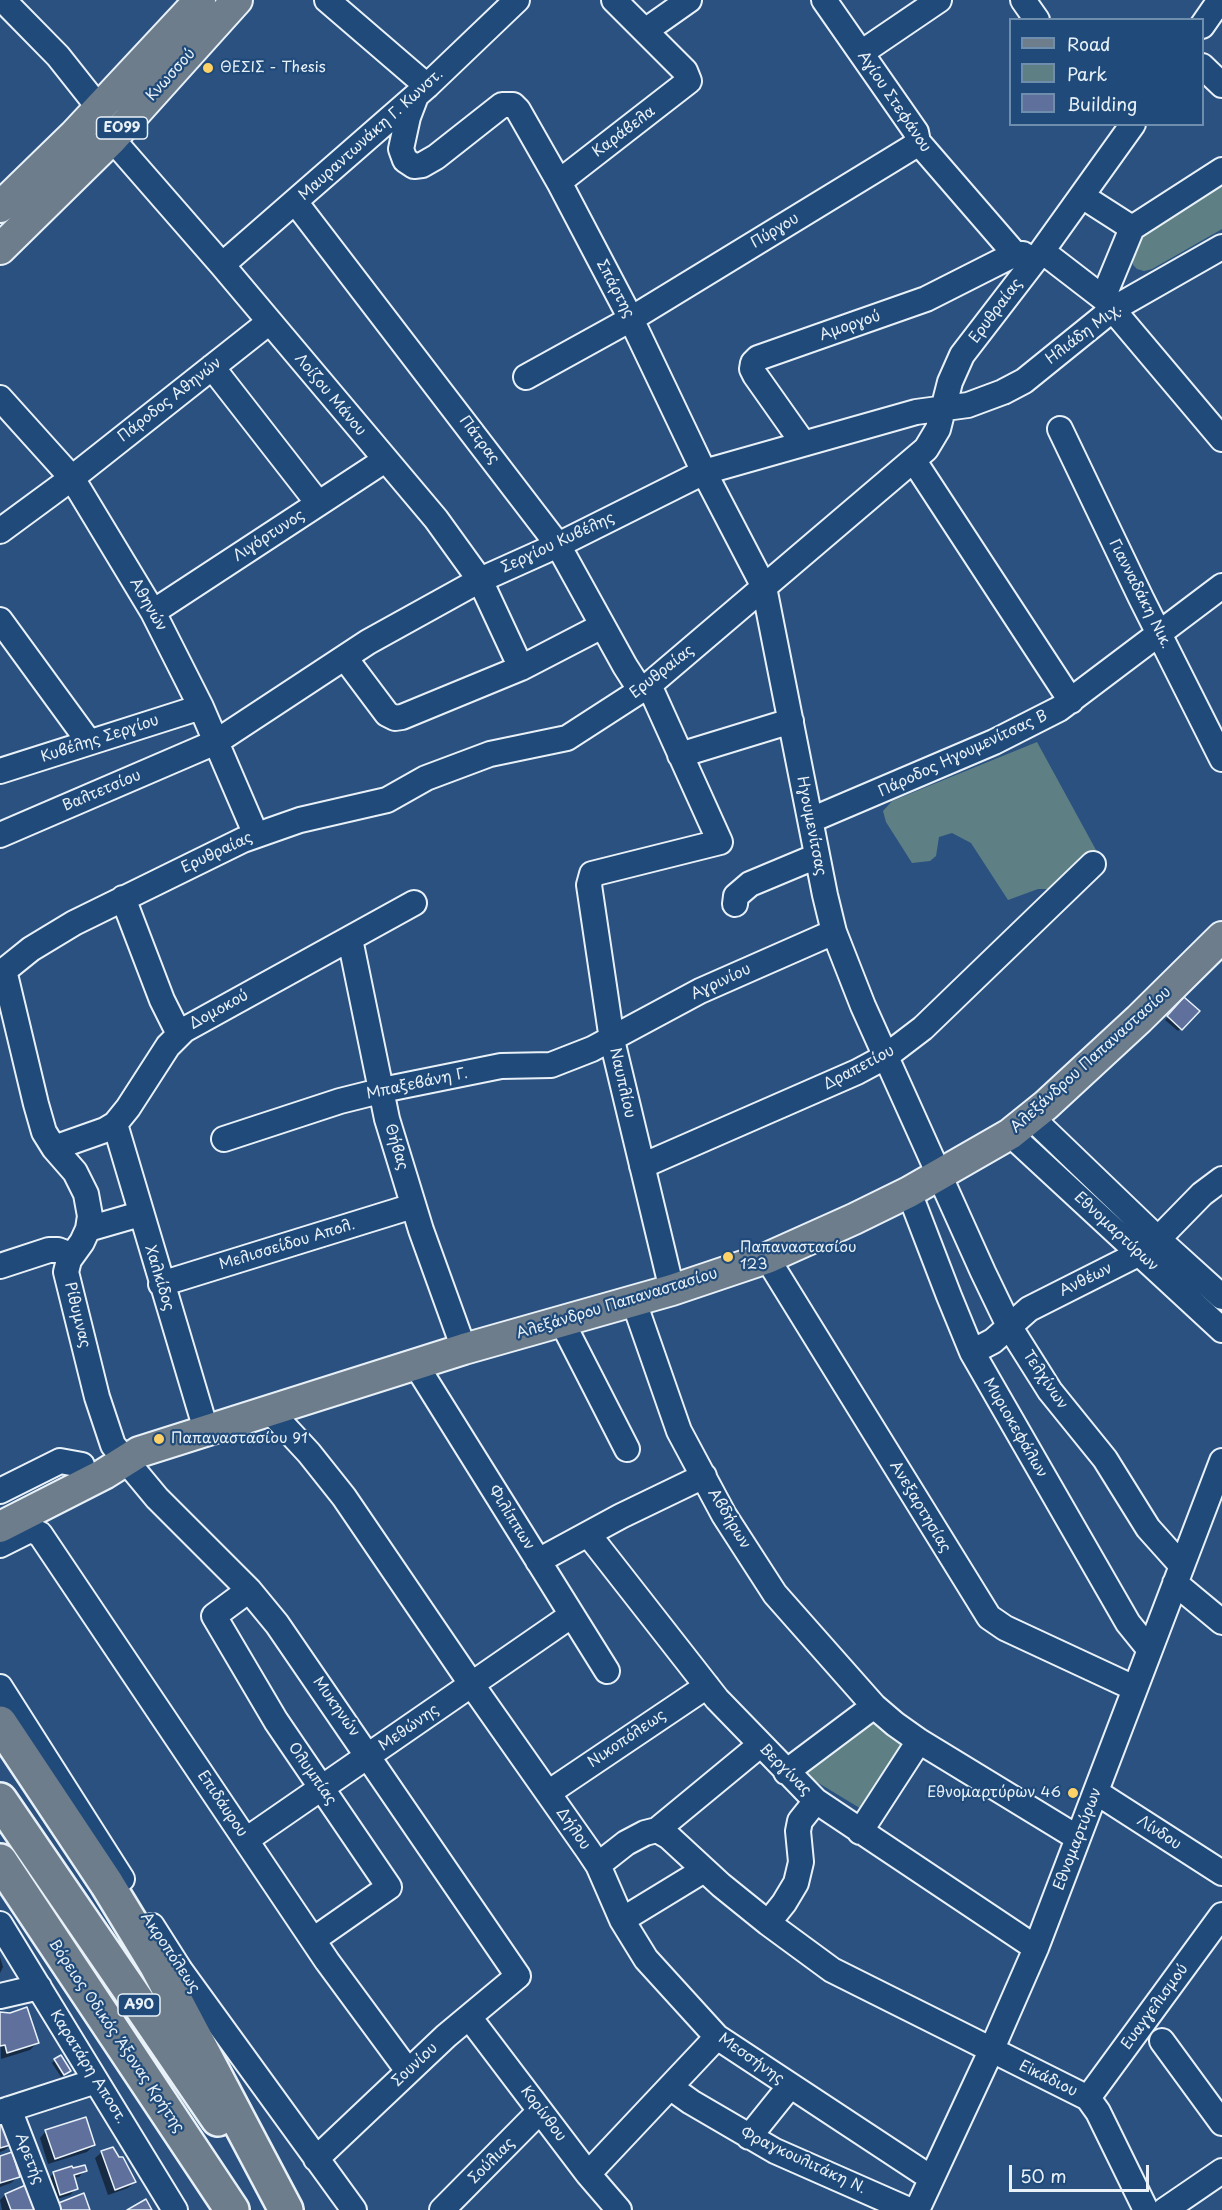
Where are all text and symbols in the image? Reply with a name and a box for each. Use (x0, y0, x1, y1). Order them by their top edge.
legend (1009, 18, 1204, 126)
text: Road (1067, 30, 1111, 57)
street label: Κνωσσού (143, 45, 199, 105)
street label: Αγίου Στεφάνου (854, 48, 934, 156)
place label: ΘΕΣΙΣ - Thesis (220, 59, 326, 77)
text: Park (1067, 60, 1107, 87)
marker: ΘΕΣΙΣ - Thesis (201, 61, 215, 75)
street label: Μαυραντωνάκη Γ. Κωνστ. (295, 65, 447, 205)
text: Building (1067, 90, 1137, 117)
street label: Καράβελα (589, 103, 659, 161)
road number: ΕΟ99 (96, 117, 148, 139)
street label: Πύργου (748, 210, 802, 252)
street label: Σπάρτης (592, 257, 638, 321)
street label: Ερυθραίας (966, 275, 1026, 347)
street label: Ηλιάδη Μιχ. (1043, 300, 1125, 368)
street label: Αμοργού (817, 307, 883, 345)
street label: Λοίζου Μάνου (290, 350, 370, 440)
street label: Πάροδος Αθηνών (115, 354, 225, 446)
street label: Πάτρας (455, 412, 503, 468)
street label: Λιγόρτυνος (230, 506, 308, 566)
street label: Σεργίου Κυβέλης (499, 509, 617, 577)
street label: Γιανναδάκη Νικ. (1105, 536, 1175, 652)
street label: Αθηνών (126, 575, 170, 635)
street label: Ερυθραίας (626, 641, 698, 703)
street label: Πάροδος Ηγουμενίτσας Β (876, 707, 1050, 801)
street label: Κυβέλης Σεργίου (39, 711, 161, 767)
street label: Βαλτετσίου (60, 766, 144, 816)
street label: Ηγουμενίτσας (793, 775, 829, 877)
street label: Ερυθραίας (179, 829, 255, 877)
street label: Αγρινίου (688, 960, 754, 1004)
street label: Αλεξάνδρου Παπαναστασίου (1007, 983, 1175, 1137)
street label: Δομοκού (186, 986, 252, 1034)
street label: Δραπετίου (821, 1042, 897, 1094)
street label: Ναυπλίου (605, 1046, 639, 1120)
street label: Μπαξεβάνη Γ. (365, 1064, 469, 1104)
street label: Θήβας (380, 1122, 412, 1172)
street label: Εθνομαρτύρων (1070, 1188, 1162, 1276)
street label: Μελισσείδου Απολ. (217, 1216, 357, 1274)
place label: Παπαναστασίου 123 (740, 1239, 856, 1274)
street label: Χαλκίδος (140, 1243, 178, 1313)
marker: Παπαναστασίου 123 (721, 1250, 735, 1264)
street label: Ανθέων (1056, 1259, 1116, 1301)
street label: Αλεξάνδρου Παπαναστασίου (514, 1265, 720, 1343)
street label: Ρίθυμνας (60, 1280, 94, 1350)
street label: Τελχίνων (1019, 1347, 1071, 1413)
street label: Μυριοκεφάλων (979, 1375, 1051, 1481)
place label: Παπαναστασίου 91 (171, 1430, 308, 1448)
marker: Παπαναστασίου 91 (152, 1432, 166, 1446)
street label: Ανεξαρτησίας (886, 1458, 954, 1556)
street label: Φιλίππων (484, 1482, 538, 1554)
street label: Αβδήρων (704, 1485, 754, 1553)
street label: Μυκηνών (309, 1673, 363, 1741)
street label: Μεθώνης (376, 1701, 442, 1755)
street label: Νικοπόλεως (585, 1706, 669, 1772)
street label: Ολυμπίας (284, 1739, 340, 1809)
street label: Βεργίνας (755, 1740, 815, 1800)
street label: Επιδάυρου (193, 1767, 251, 1841)
place label: Εθνομαρτύρων 46 (927, 1784, 1061, 1802)
street label: Εθνομαρτύρων (1050, 1785, 1106, 1893)
marker: Εθνομαρτύρων 46 (1066, 1786, 1080, 1800)
street label: Δήλου (552, 1804, 594, 1854)
street label: Λίνδου (1134, 1812, 1184, 1854)
street label: Ακροπόλεως (136, 1909, 204, 1997)
street label: Βόρειος Οδικός Άξονας Κρήτης (44, 1936, 188, 2136)
street label: Ευαγγελισμού (1118, 1961, 1192, 2053)
road number: Α90 (118, 1994, 160, 2016)
street label: Καρατάρη Αποστ. (46, 2007, 130, 2127)
street label: Μεσσήνης (715, 2030, 787, 2088)
street label: Σουνίου (388, 2039, 442, 2091)
street label: Εἰκάδιου (1016, 2057, 1080, 2101)
street label: Κορίνθου (516, 2083, 570, 2145)
street label: Φραγκουλιτάκη Ν. (737, 2124, 869, 2198)
street label: Αρετής (11, 2131, 47, 2187)
street label: Σούλιας (465, 2134, 519, 2188)
scale bar (1012, 2153, 1152, 2191)
text: 50 m (1020, 2162, 1067, 2189)

